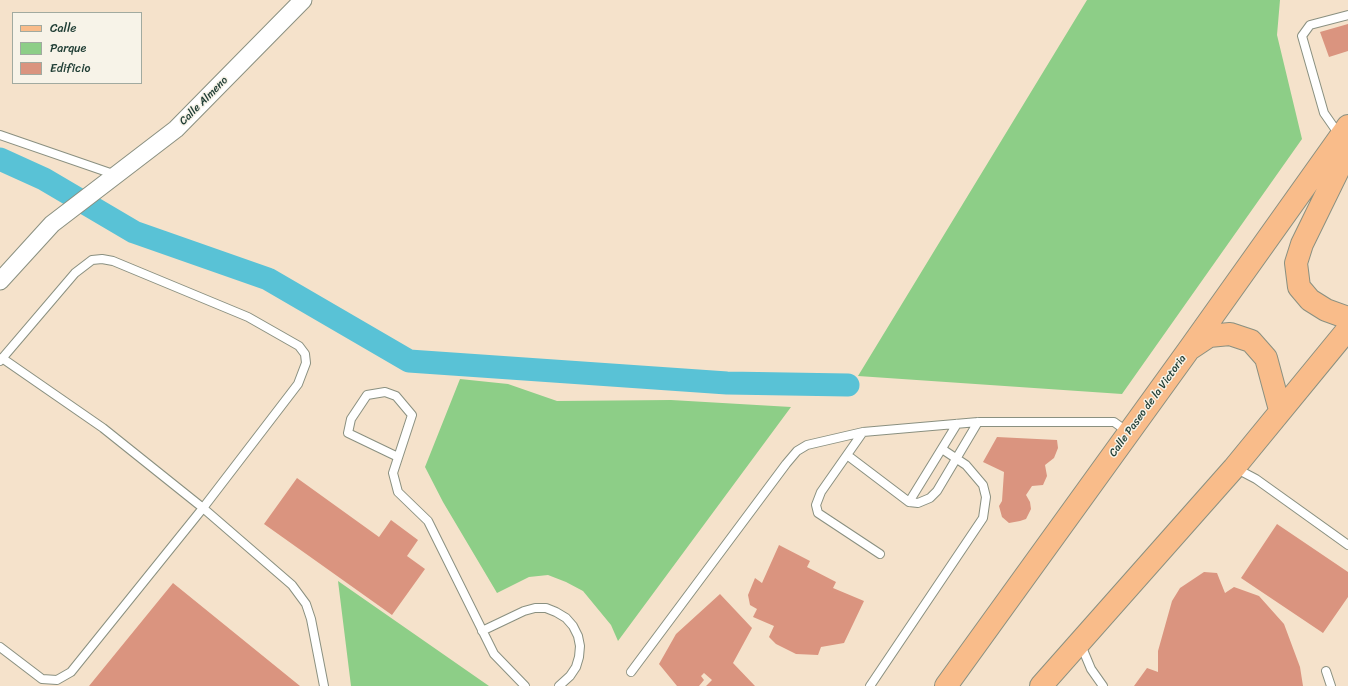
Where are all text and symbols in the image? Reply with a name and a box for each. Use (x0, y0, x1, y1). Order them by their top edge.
legend (12, 12, 142, 84)
text: Calle (50, 17, 77, 39)
text: Parque (50, 37, 86, 59)
text: Edificio (50, 57, 90, 79)
street label: Calle Almeno (177, 74, 231, 128)
street label: Calle Paseo de la Victoria (1107, 352, 1189, 460)

